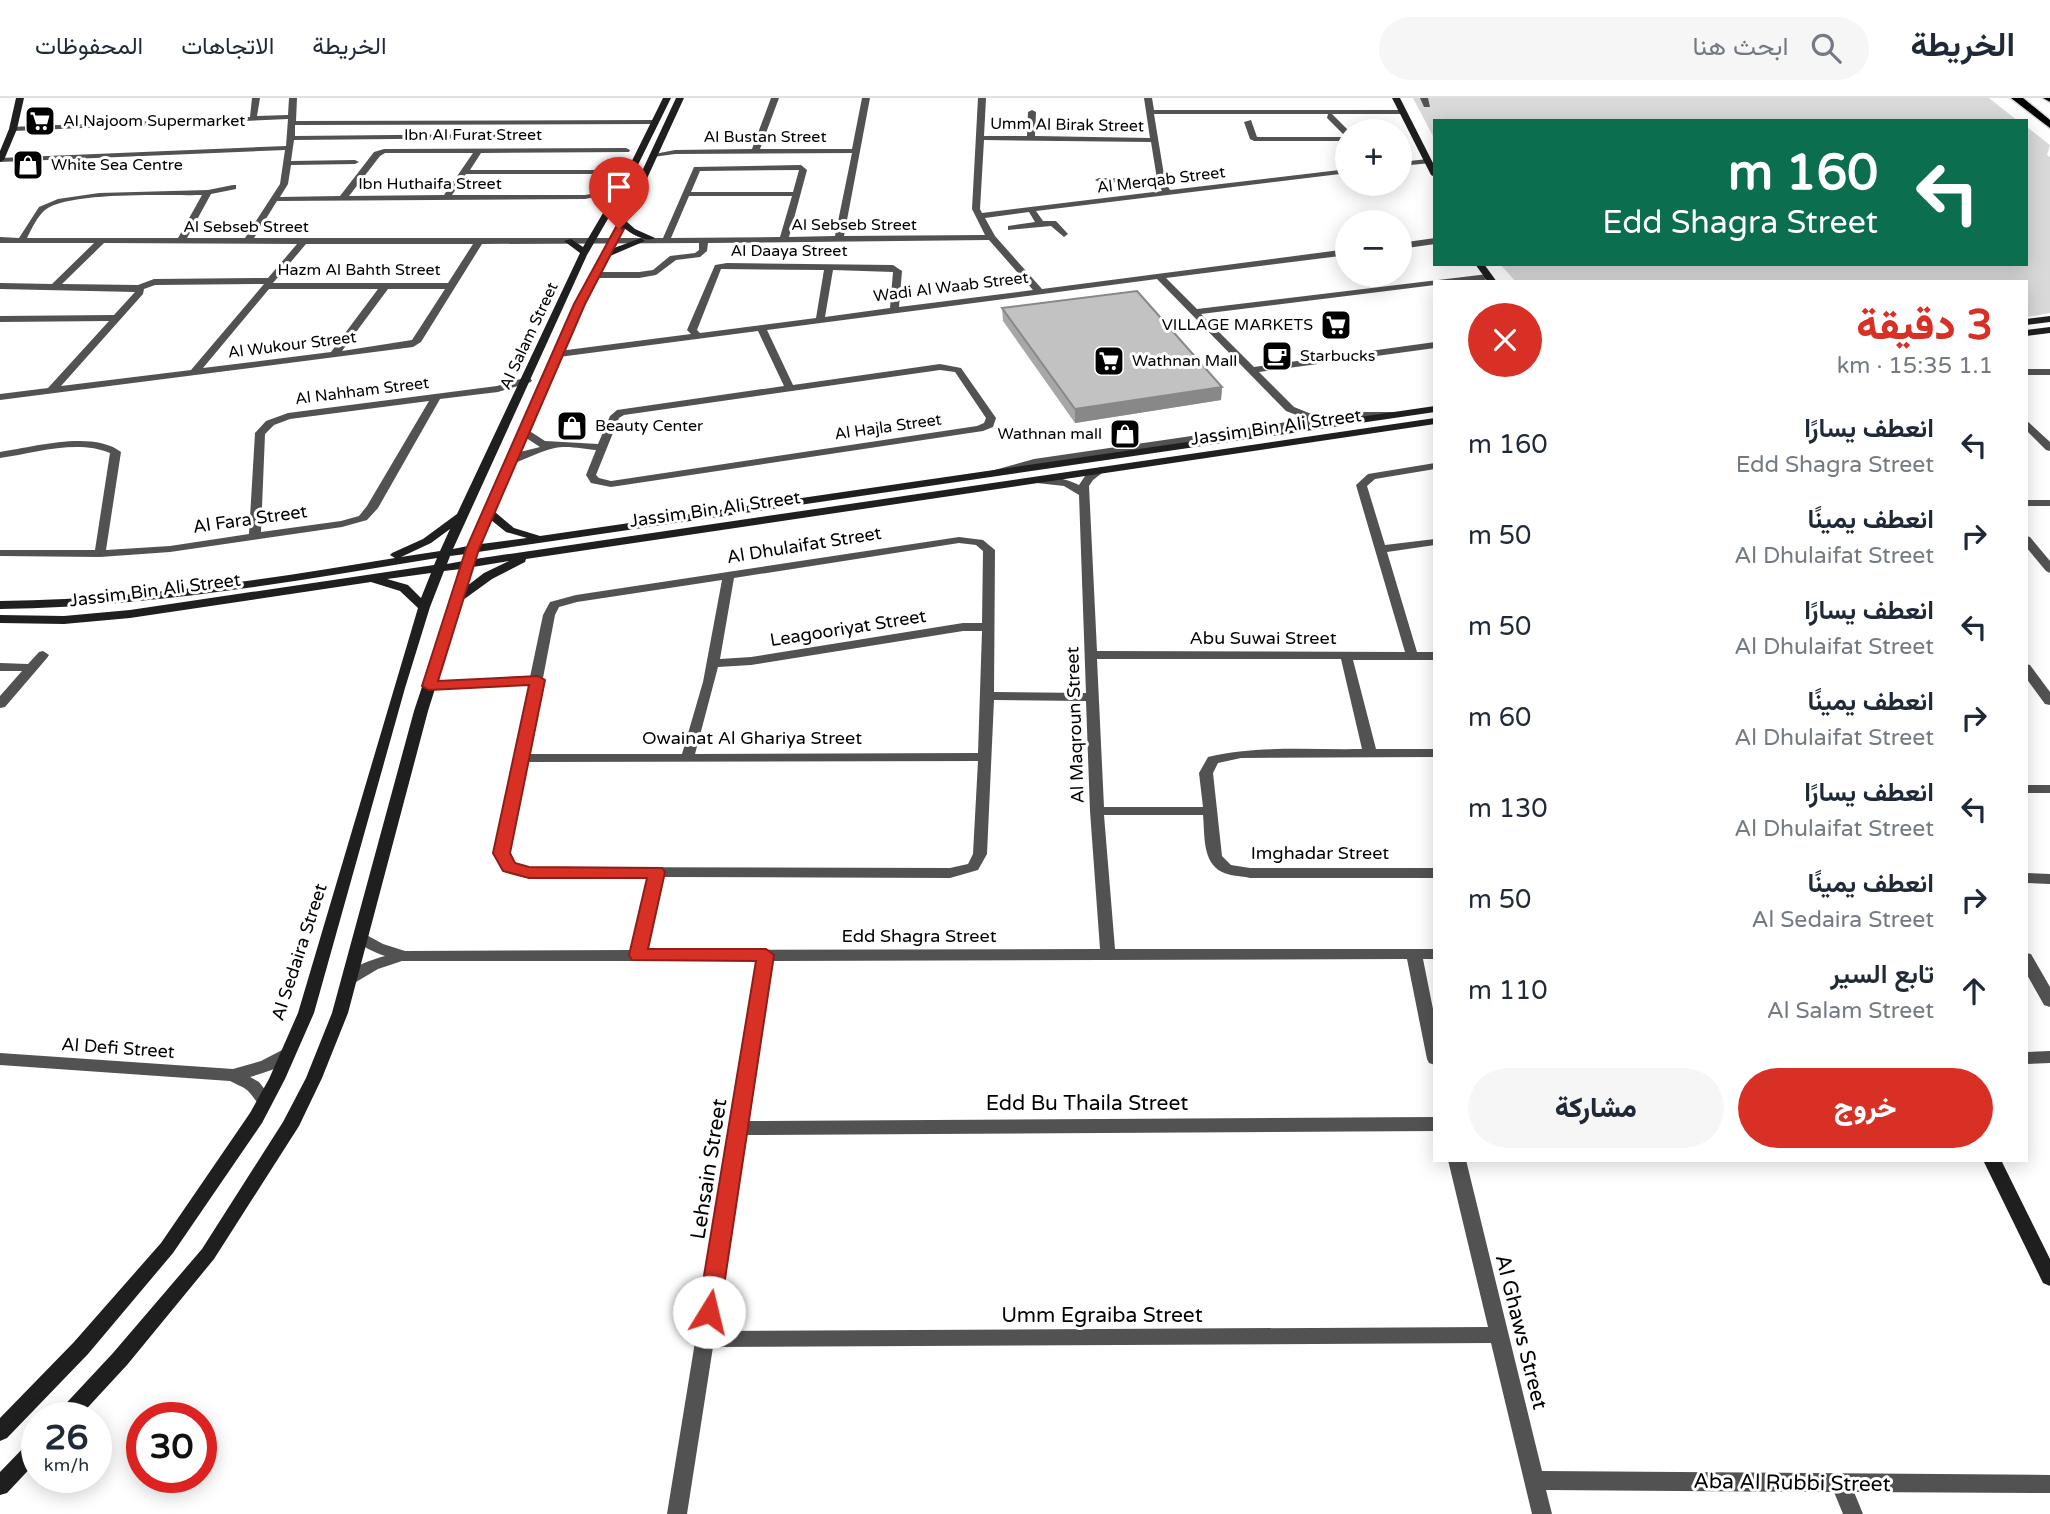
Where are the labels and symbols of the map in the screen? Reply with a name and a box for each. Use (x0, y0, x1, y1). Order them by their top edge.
supermarket icon: Al Najoom Supermarket (23, 104, 57, 138)
place label: Al Najoom Supermarket (63, 111, 245, 131)
street label: Umm Al Birak Street (990, 114, 1144, 136)
street label: Ibn Al Furat Street (404, 125, 542, 145)
street label: Al Bustan Street (703, 127, 827, 147)
shop icon: White Sea Centre (11, 148, 45, 182)
place label: White Sea Centre (51, 155, 183, 175)
pin (589, 157, 649, 229)
street label: Al Merqab Street (1096, 162, 1226, 198)
street label: Ibn Huthaifa Street (358, 174, 502, 194)
street label: Al Sebseb Street (791, 215, 917, 235)
street label: Al Sebseb Street (183, 217, 309, 237)
street label: Al Daaya Street (730, 241, 848, 261)
street label: Hazm Al Bahth Street (277, 260, 441, 280)
street label: Wadi Al Waab Street (872, 268, 1030, 306)
street label: Al Salam Street (495, 279, 563, 393)
supermarket icon: VILLAGE MARKETS (1319, 308, 1353, 342)
place label: VILLAGE MARKETS (1162, 315, 1313, 335)
street label: Al Wukour Street (227, 327, 357, 363)
cafe icon: Starbucks (1260, 339, 1294, 373)
supermarket icon: Wathnan Mall (1092, 344, 1126, 378)
place label: Starbucks (1300, 346, 1375, 366)
place label: Wathnan Mall (1132, 351, 1237, 371)
street label: Al Nahham Street (294, 373, 430, 409)
street label: Jassim Bin Ali Street (1189, 404, 1363, 450)
shop icon: Beauty Center (555, 409, 589, 443)
street label: Al Hajla Street (833, 410, 943, 444)
place label: Beauty Center (595, 416, 704, 436)
shop icon: Wathnan mall (1108, 417, 1142, 451)
place label: Wathnan mall (998, 424, 1102, 444)
street label: Jassim Bin Ali Street (628, 486, 802, 532)
street label: Al Fara Street (191, 500, 309, 538)
street label: Al Dhulaifat Street (725, 522, 883, 568)
street label: Jassim Bin Ali Street (68, 569, 242, 611)
street label: Leagooriyat Street (768, 605, 928, 651)
street label: Abu Suwai Street (1189, 627, 1337, 649)
street label: Al Maqroun Street (1061, 646, 1089, 804)
street label: Owainat Al Ghariya Street (642, 727, 862, 749)
street label: Imghadar Street (1251, 842, 1389, 864)
street label: Al Sedaira Street (266, 881, 332, 1023)
street label: Edd Shagra Street (841, 925, 997, 947)
street label: Al Defi Street (61, 1033, 175, 1063)
street label: Edd Bu Thaila Street (986, 1091, 1188, 1116)
street label: Lehsain Street (686, 1097, 732, 1241)
street label: Al Ghaws Street (1490, 1252, 1552, 1412)
position arrow (672, 1275, 746, 1349)
street label: Umm Egraiba Street (1001, 1303, 1203, 1328)
speed limit sign: 30 (126, 1402, 217, 1493)
street label: Aba Al Rubbi Street (1693, 1469, 1891, 1497)

